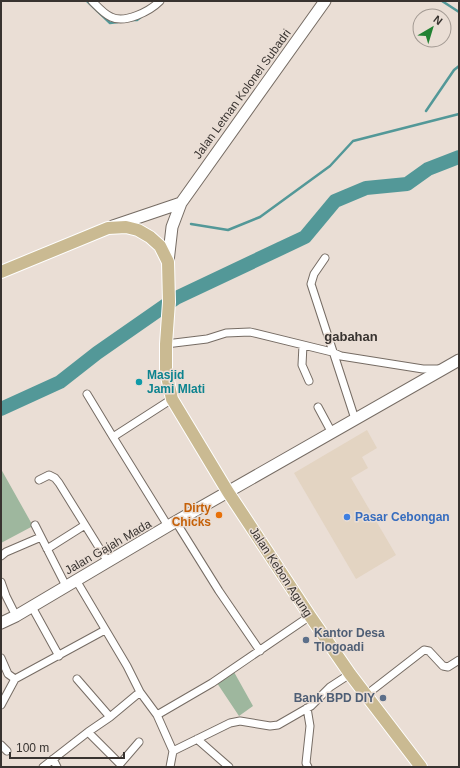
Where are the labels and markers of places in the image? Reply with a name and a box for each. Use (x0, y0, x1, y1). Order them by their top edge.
place label: Masjid Jami Mlati (147, 368, 205, 396)
marker: Masjid Jami Mlati (134, 377, 144, 387)
place label: Dirty Chicks (172, 501, 211, 529)
marker: Dirty Chicks (214, 510, 224, 520)
place label: Pasar Cebongan (355, 510, 450, 524)
marker: Pasar Cebongan (342, 512, 352, 522)
place label: Kantor Desa Tlogoadi (314, 626, 385, 654)
marker: Kantor Desa Tlogoadi (301, 635, 311, 645)
place label: Bank BPD DIY (294, 691, 375, 705)
marker: Bank BPD DIY (378, 693, 388, 703)

